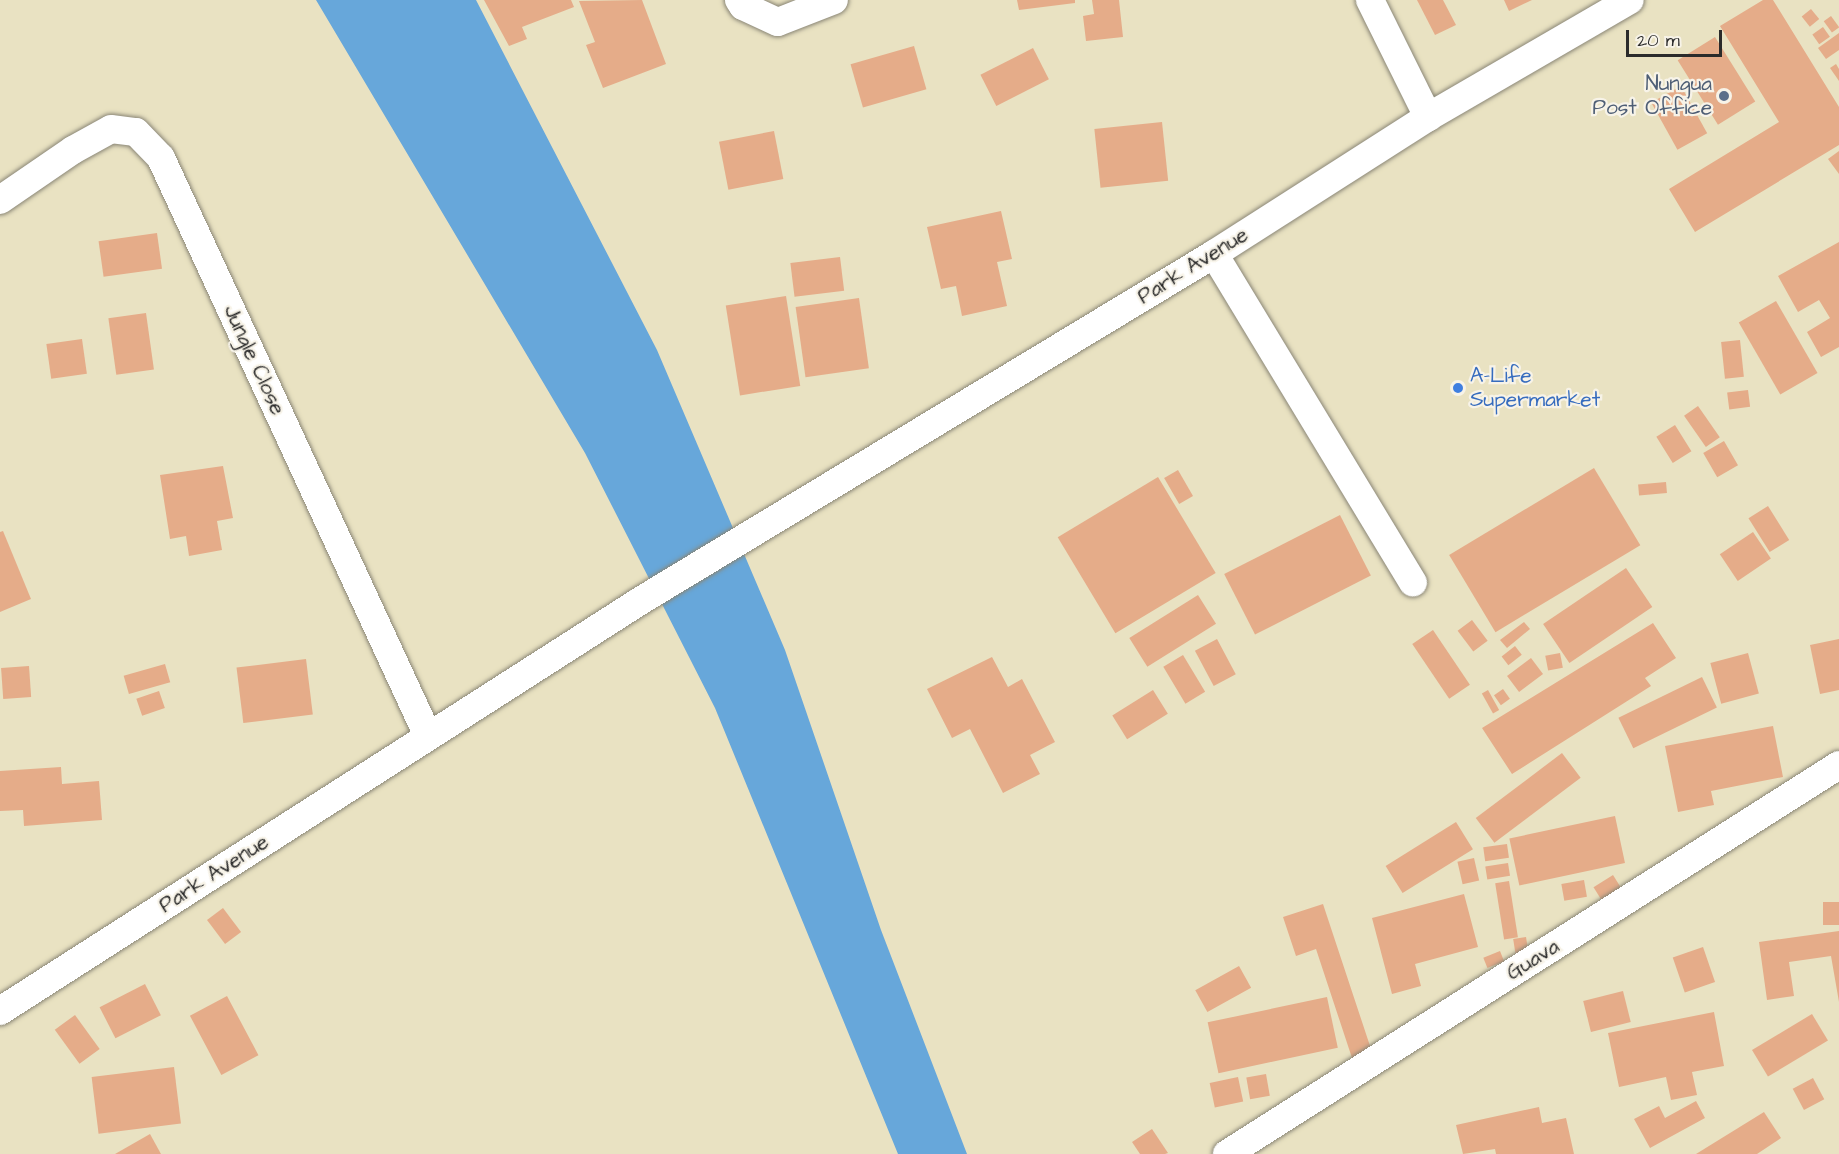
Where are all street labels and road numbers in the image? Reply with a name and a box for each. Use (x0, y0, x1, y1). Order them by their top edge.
street label: Park Avenue (1133, 222, 1253, 310)
street label: Jungle Close (218, 301, 290, 419)
street label: Park Avenue (155, 829, 273, 919)
street label: Guava (1502, 934, 1564, 986)

